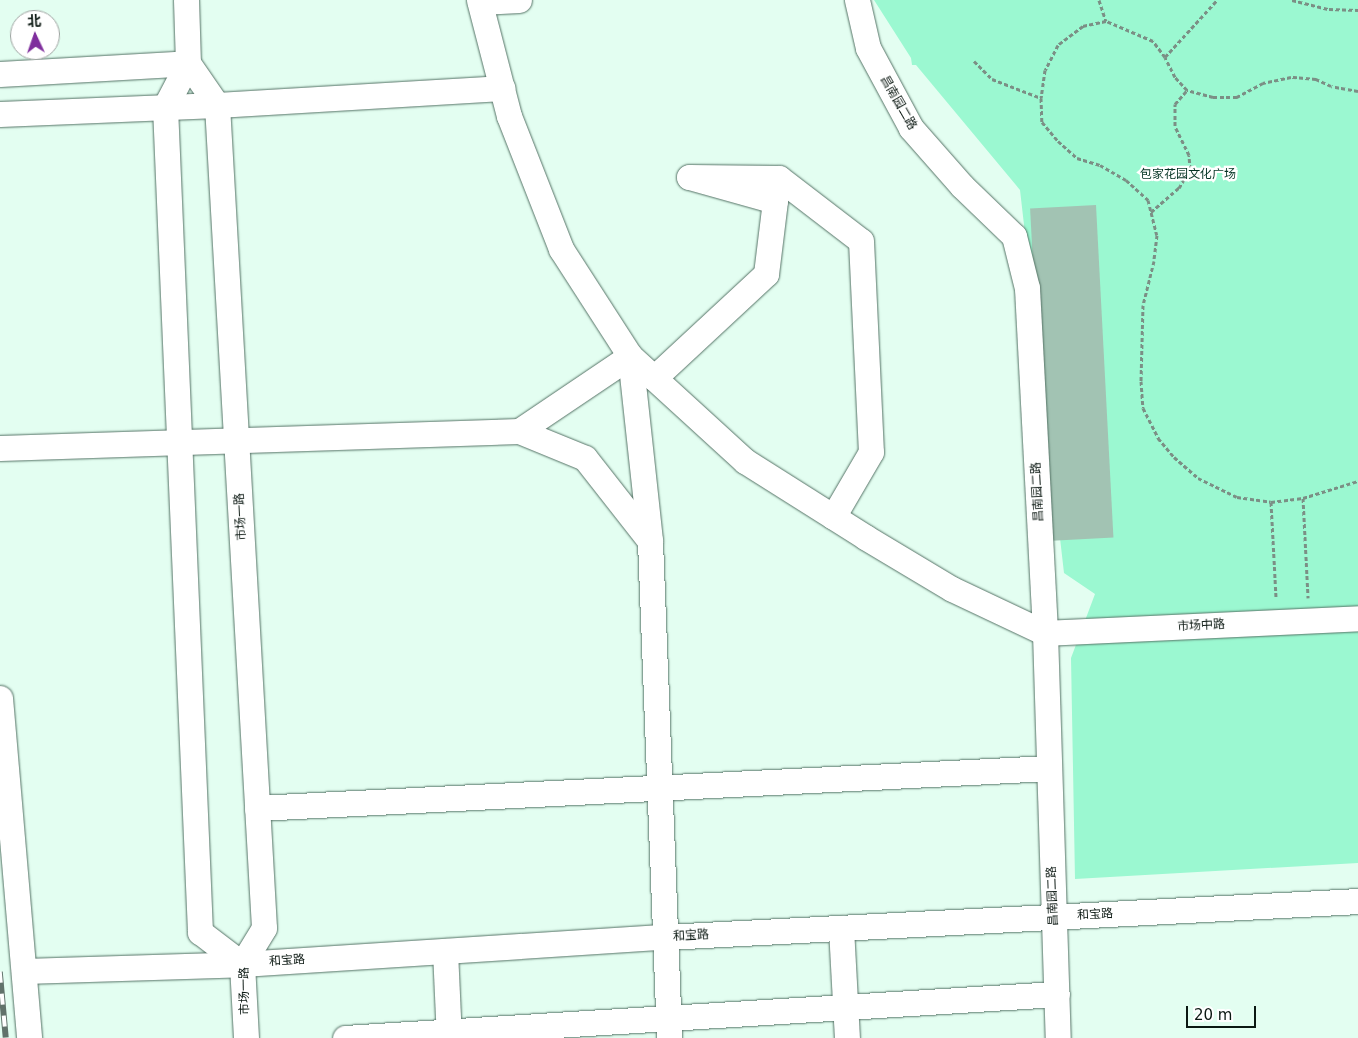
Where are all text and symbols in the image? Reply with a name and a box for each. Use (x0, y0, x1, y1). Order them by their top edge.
north arrow (10, 10, 60, 60)
text: 北 (27, 13, 42, 29)
street label: 昌南园二路 (877, 73, 919, 133)
park label: 包家花园文化广场 (1140, 168, 1236, 182)
street label: 昌南园二路 (1029, 462, 1047, 522)
street label: 市场一路 (233, 493, 249, 541)
street label: 市场中路 (1177, 618, 1225, 634)
street label: 昌南园二路 (1045, 866, 1061, 926)
street label: 和宝路 (1077, 907, 1113, 923)
street label: 和宝路 (673, 928, 709, 944)
street label: 和宝路 (269, 953, 305, 969)
street label: 市场一路 (237, 967, 253, 1015)
scale bar (1188, 996, 1258, 1028)
text: 20 m (1194, 1006, 1232, 1024)

